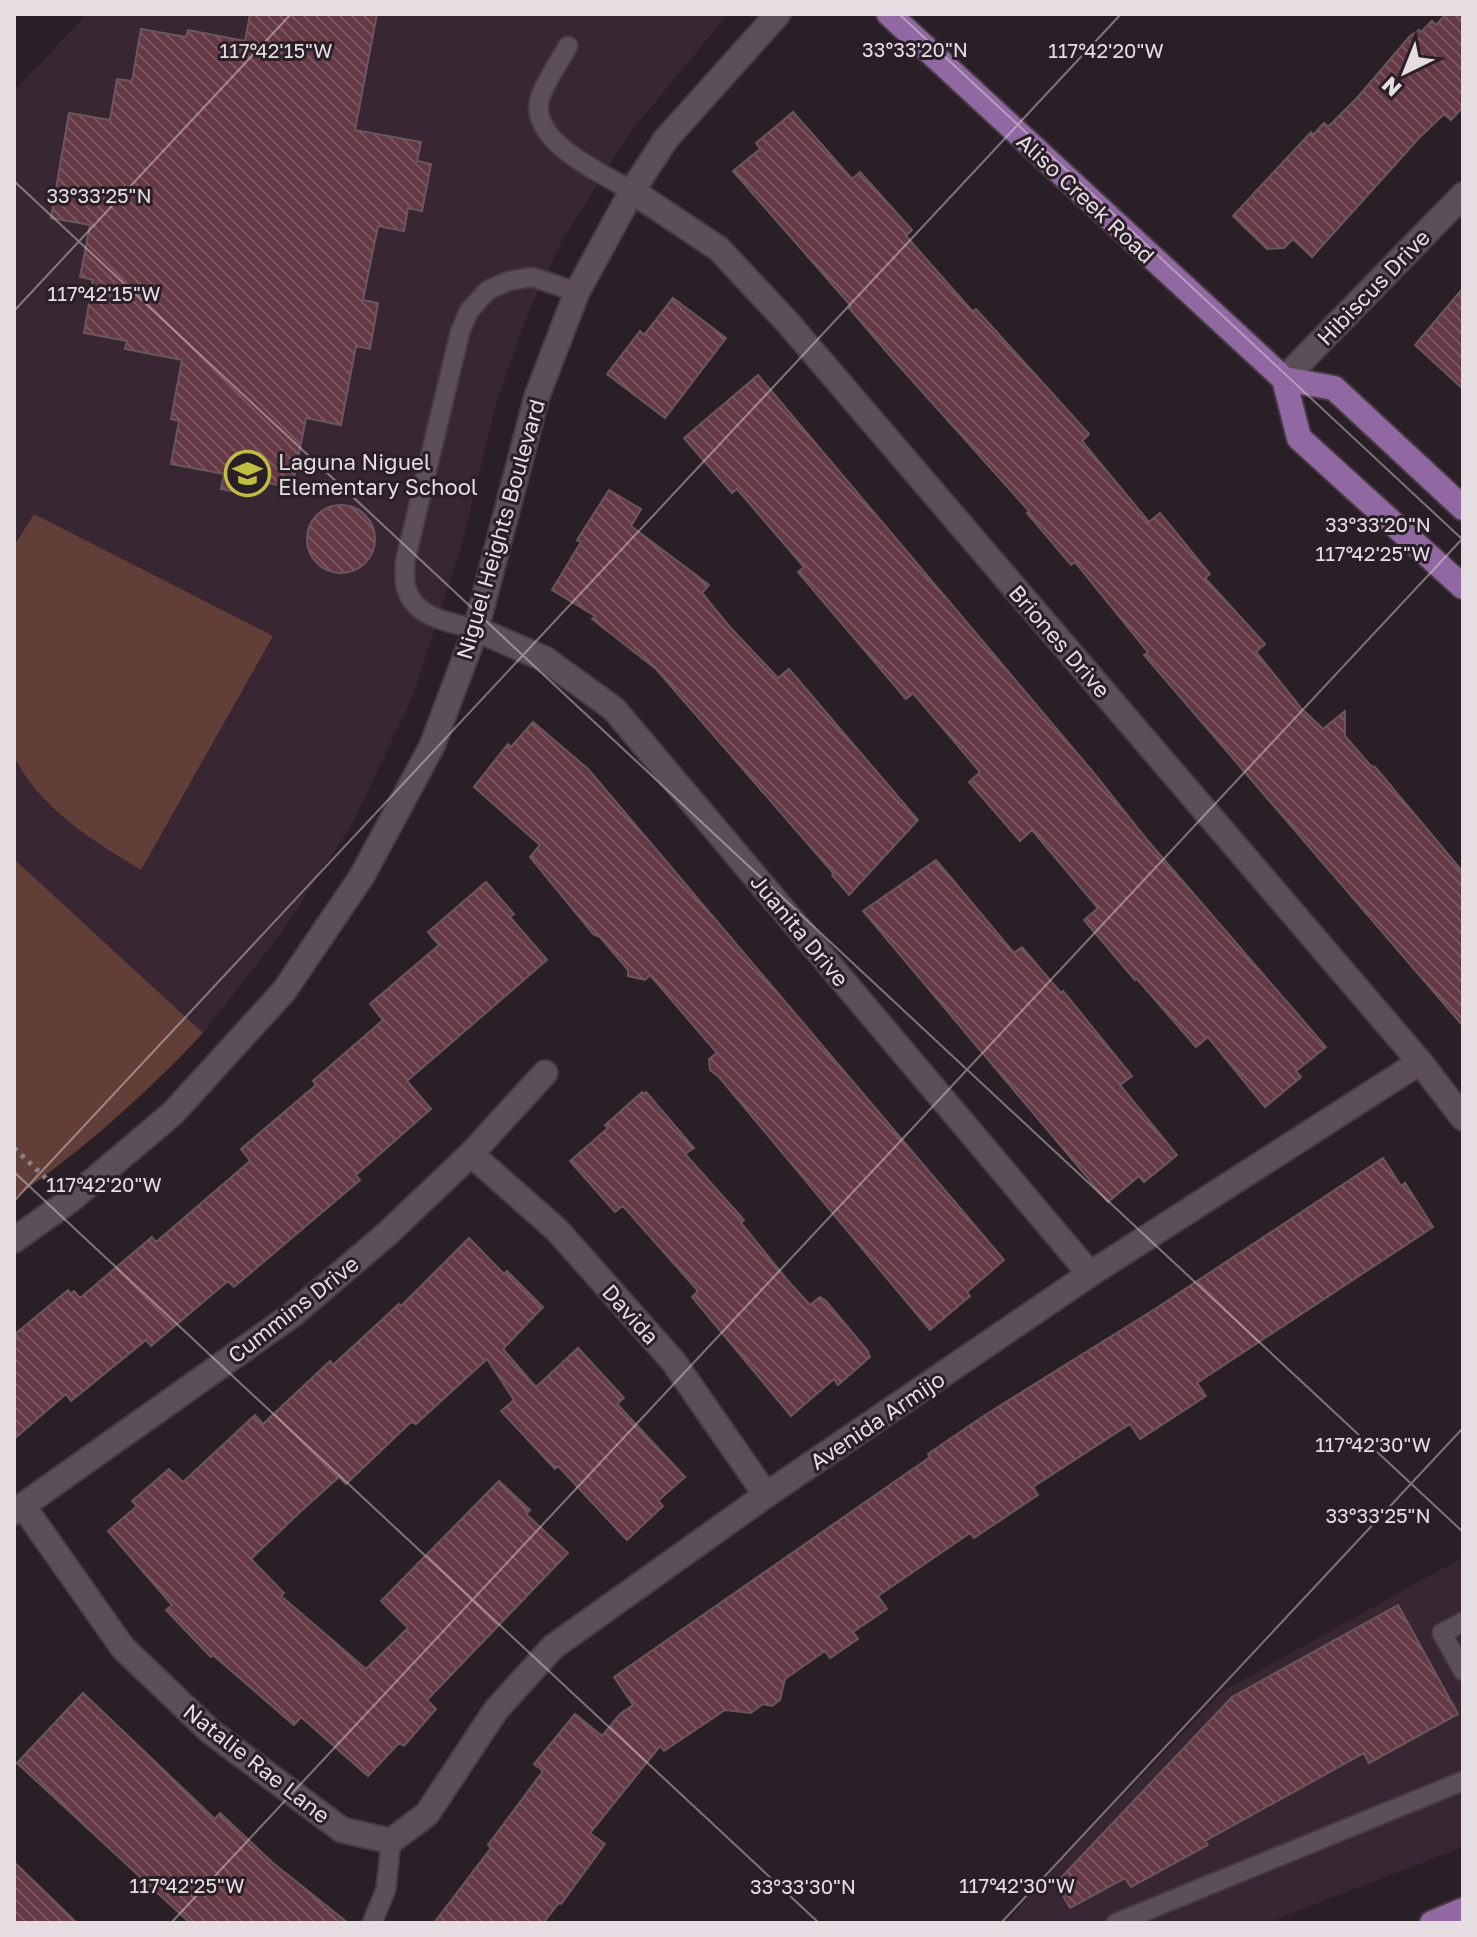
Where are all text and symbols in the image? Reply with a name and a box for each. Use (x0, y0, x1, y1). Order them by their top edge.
north arrow (1365, 32, 1445, 112)
text: 33°33'20"N (862, 37, 968, 61)
text: 117°42'15"W (220, 38, 332, 62)
text: 117°42'20"W (1048, 38, 1164, 62)
text: N (1376, 71, 1406, 103)
street label: Aliso Creek Road (1012, 127, 1160, 269)
text: 33°33'25"N (46, 183, 152, 207)
street label: Hibiscus Drive (1311, 223, 1435, 351)
text: 117°42'15"W (48, 281, 160, 305)
street label: Niguel Heights Boulevard (450, 396, 550, 662)
place label: Laguna Niguel Elementary School (278, 448, 478, 500)
school or university icon: Laguna Niguel Elementary School (223, 450, 271, 498)
text: 33°33'20"N (1325, 512, 1431, 536)
text: 117°42'25"W (1316, 541, 1430, 565)
street label: Briones Drive (1004, 579, 1116, 703)
street label: Juanita Drive (745, 868, 855, 992)
text: 117°42'20"W (46, 1172, 162, 1196)
street label: Cummins Drive (222, 1250, 364, 1368)
street label: Davida (597, 1278, 665, 1350)
street label: Avenida Armijo (804, 1365, 950, 1475)
text: 117°42'30"W (1315, 1432, 1431, 1456)
text: 33°33'25"N (1325, 1503, 1431, 1527)
street label: Natalie Rae Lane (178, 1697, 336, 1829)
text: 117°42'25"W (130, 1873, 244, 1897)
text: 117°42'30"W (959, 1873, 1075, 1897)
text: 33°33'30"N (750, 1874, 856, 1898)

